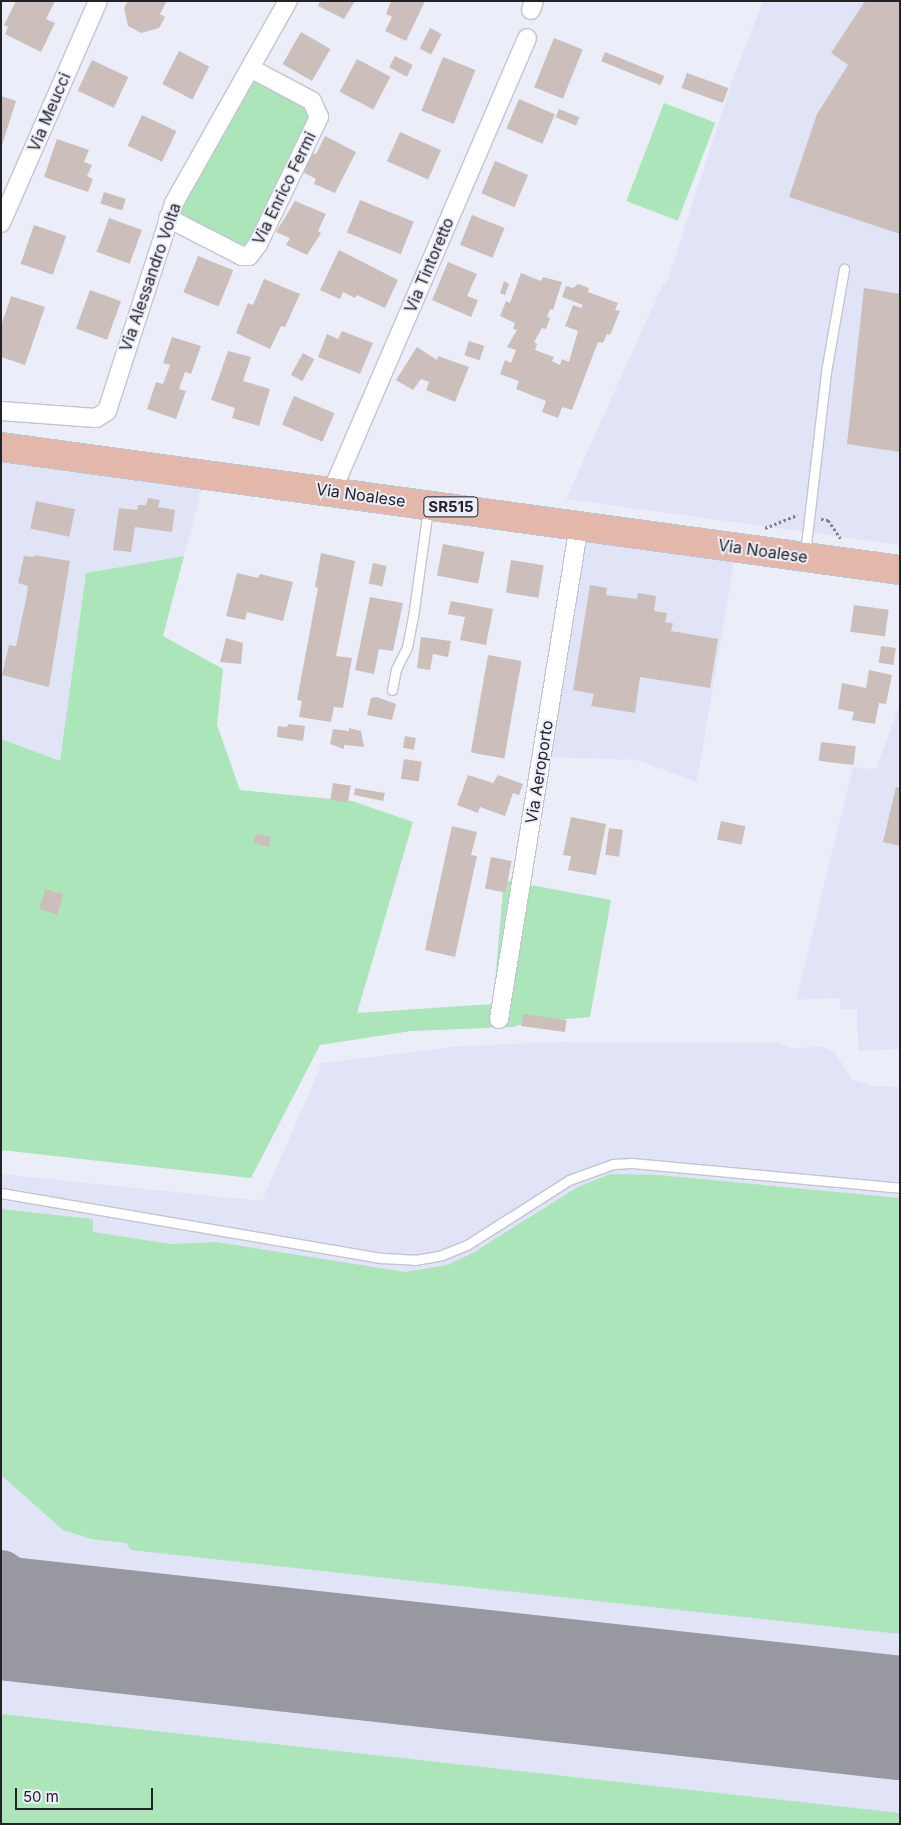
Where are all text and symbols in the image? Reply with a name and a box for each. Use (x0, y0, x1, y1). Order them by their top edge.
street label: Via Meucci (24, 70, 74, 154)
street label: Via Enrico Fermi (248, 128, 320, 248)
street label: Via Alessandro Volta (116, 200, 184, 354)
street label: Via Tintoretto (400, 215, 458, 315)
street label: Via Noalese (315, 479, 407, 511)
road number: SR515 (422, 494, 480, 520)
street label: Via Noalese (717, 535, 809, 567)
street label: Via Aeroporto (521, 719, 557, 825)
scale bar (18, 1778, 155, 1810)
text: 50 m (23, 1787, 59, 1806)

